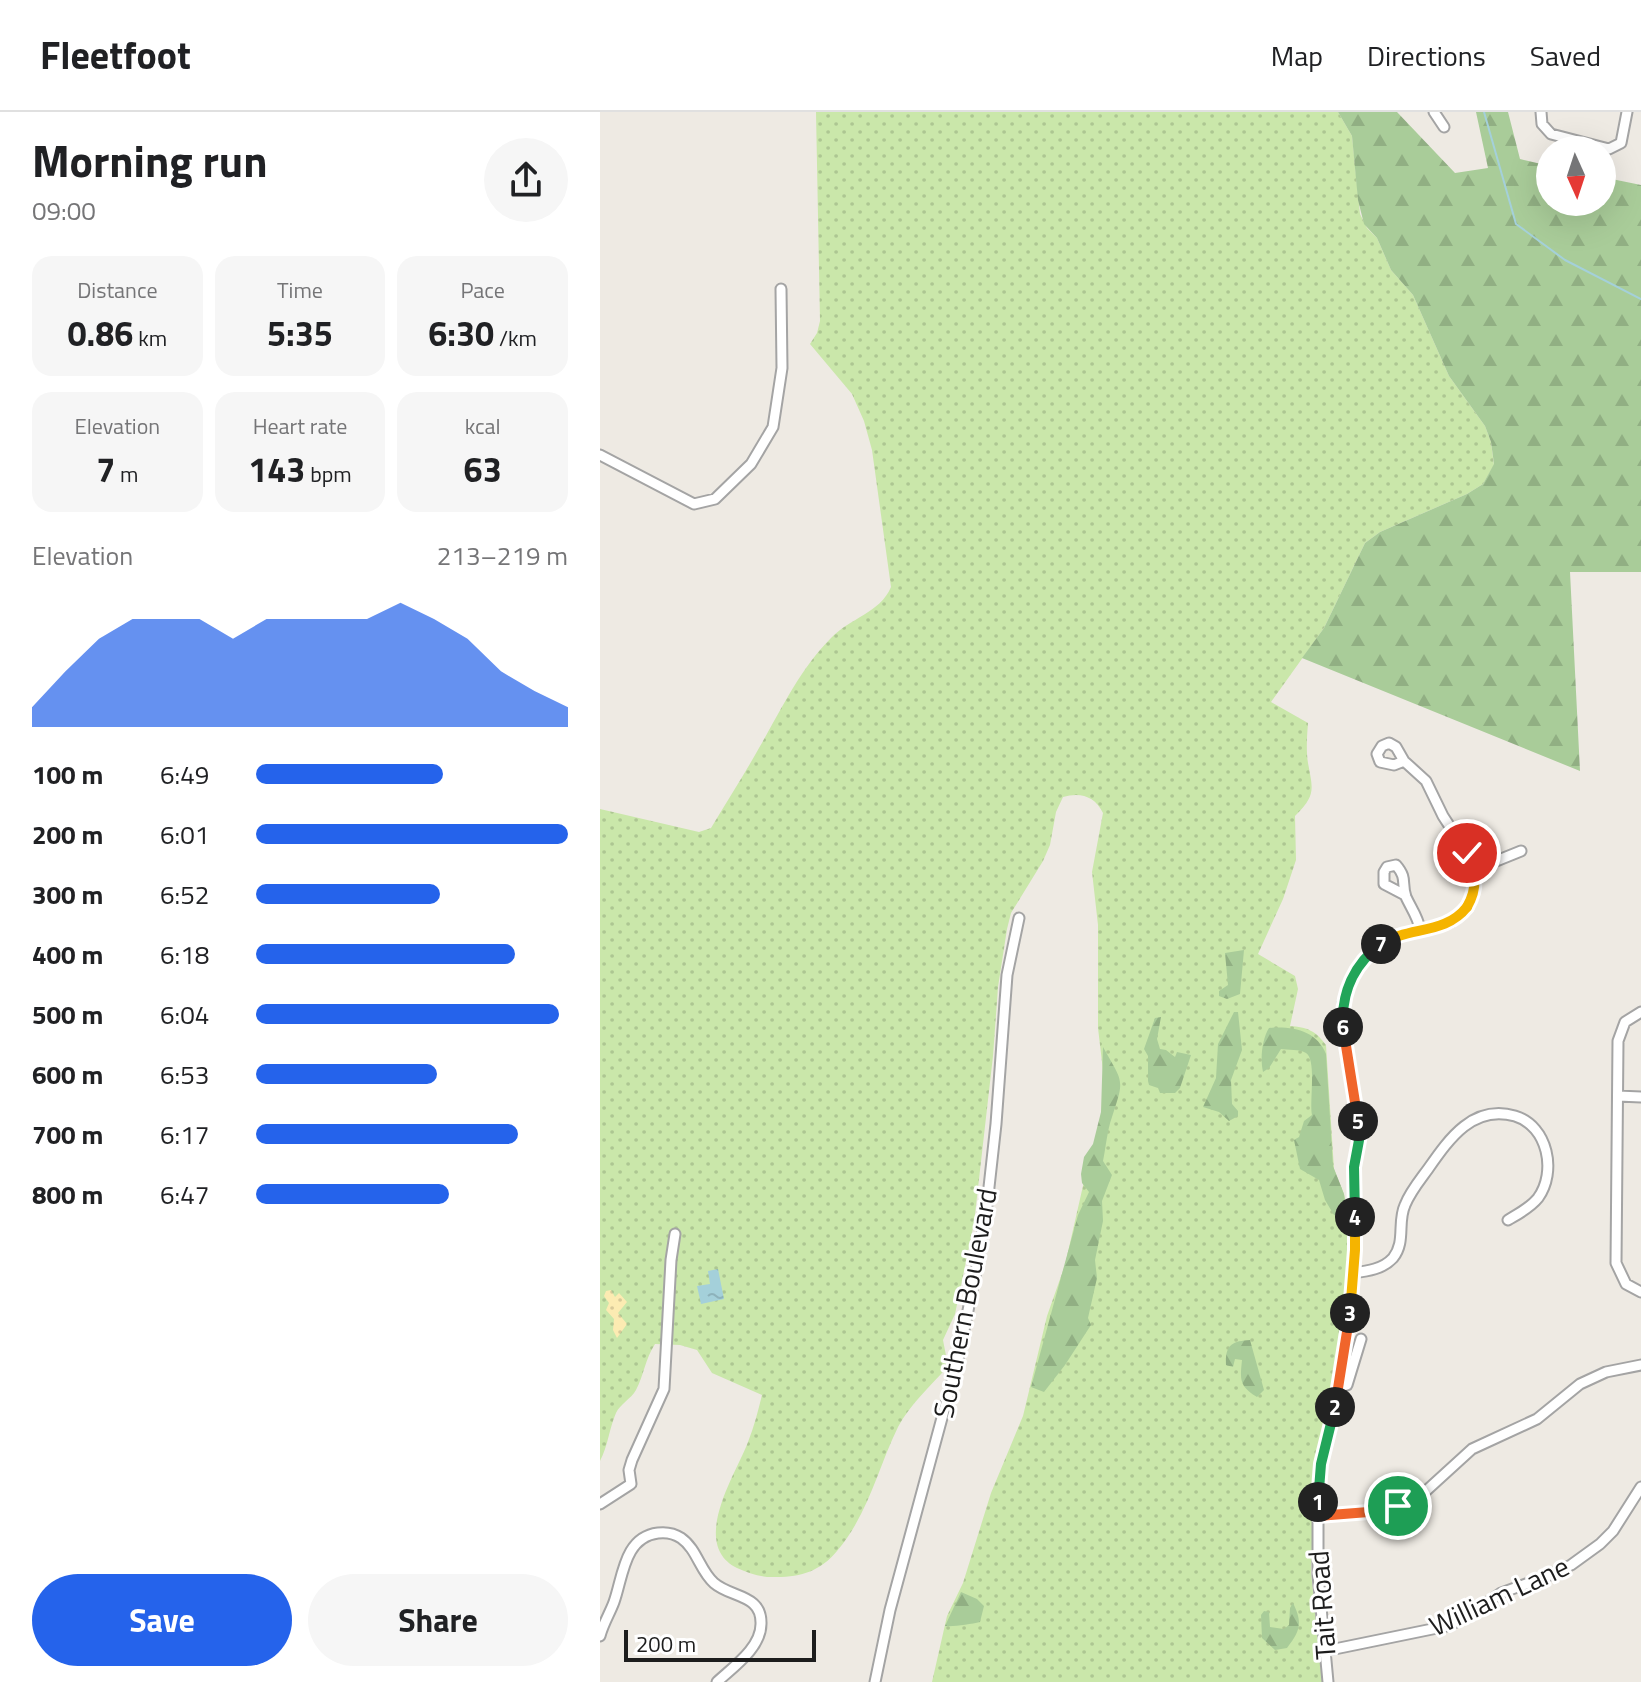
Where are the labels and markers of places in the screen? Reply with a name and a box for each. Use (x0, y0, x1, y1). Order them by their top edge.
pin (1433, 819, 1501, 887)
pin: 7 (1361, 924, 1401, 964)
pin: 6 (1323, 1007, 1363, 1047)
pin: 5 (1338, 1101, 1378, 1141)
pin: 4 (1335, 1197, 1375, 1237)
pin: 3 (1330, 1293, 1370, 1333)
pin: 2 (1315, 1387, 1355, 1427)
pin (1364, 1472, 1432, 1540)
pin: 1 (1298, 1482, 1338, 1522)

